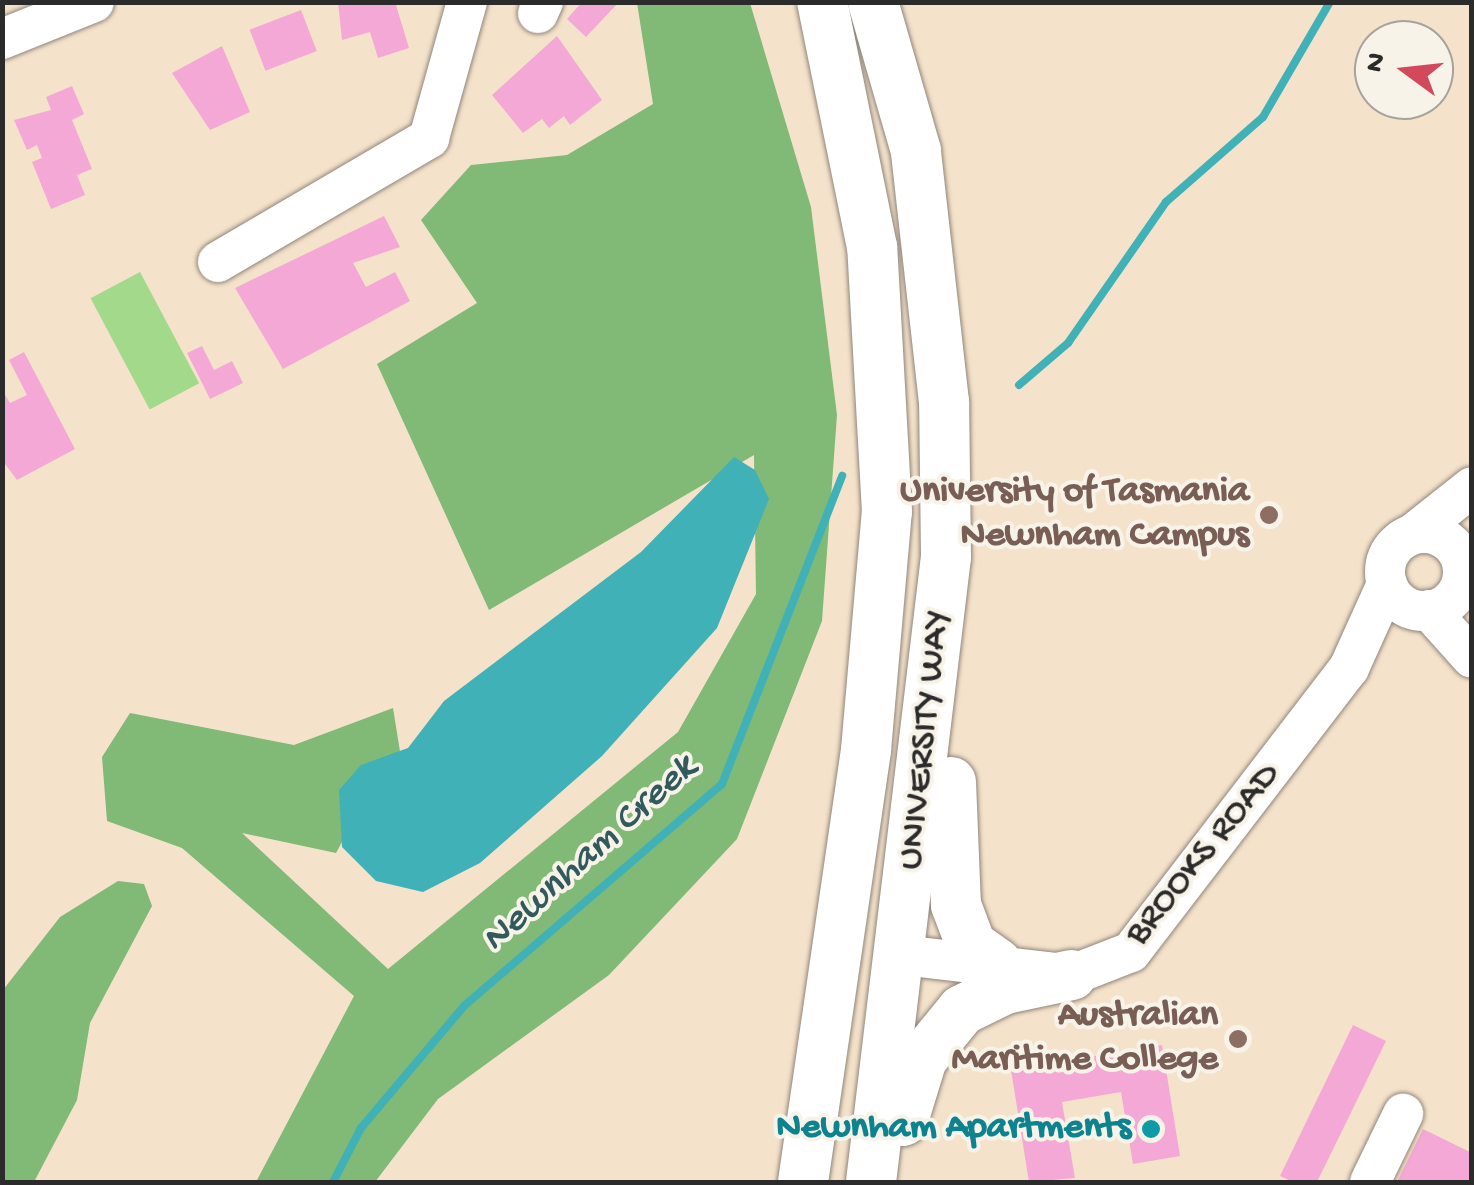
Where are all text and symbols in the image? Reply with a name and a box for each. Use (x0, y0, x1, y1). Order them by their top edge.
north arrow (1354, 20, 1454, 120)
text: N (1358, 50, 1395, 76)
place label: University of Tasmania Newnham Campus (900, 470, 1249, 560)
marker: University of Tasmania Newnham Campus (1258, 504, 1280, 526)
street label: UNIVERSITY WAY (890, 608, 962, 872)
water label: Newnham Creek (472, 746, 708, 964)
street label: BROOKS ROAD (1116, 754, 1292, 956)
place label: Australian Maritime College (952, 994, 1218, 1084)
marker: Australian Maritime College (1227, 1028, 1249, 1050)
place label: Newnham Apartments (776, 1106, 1131, 1152)
marker: Newnham Apartments (1140, 1118, 1162, 1140)

